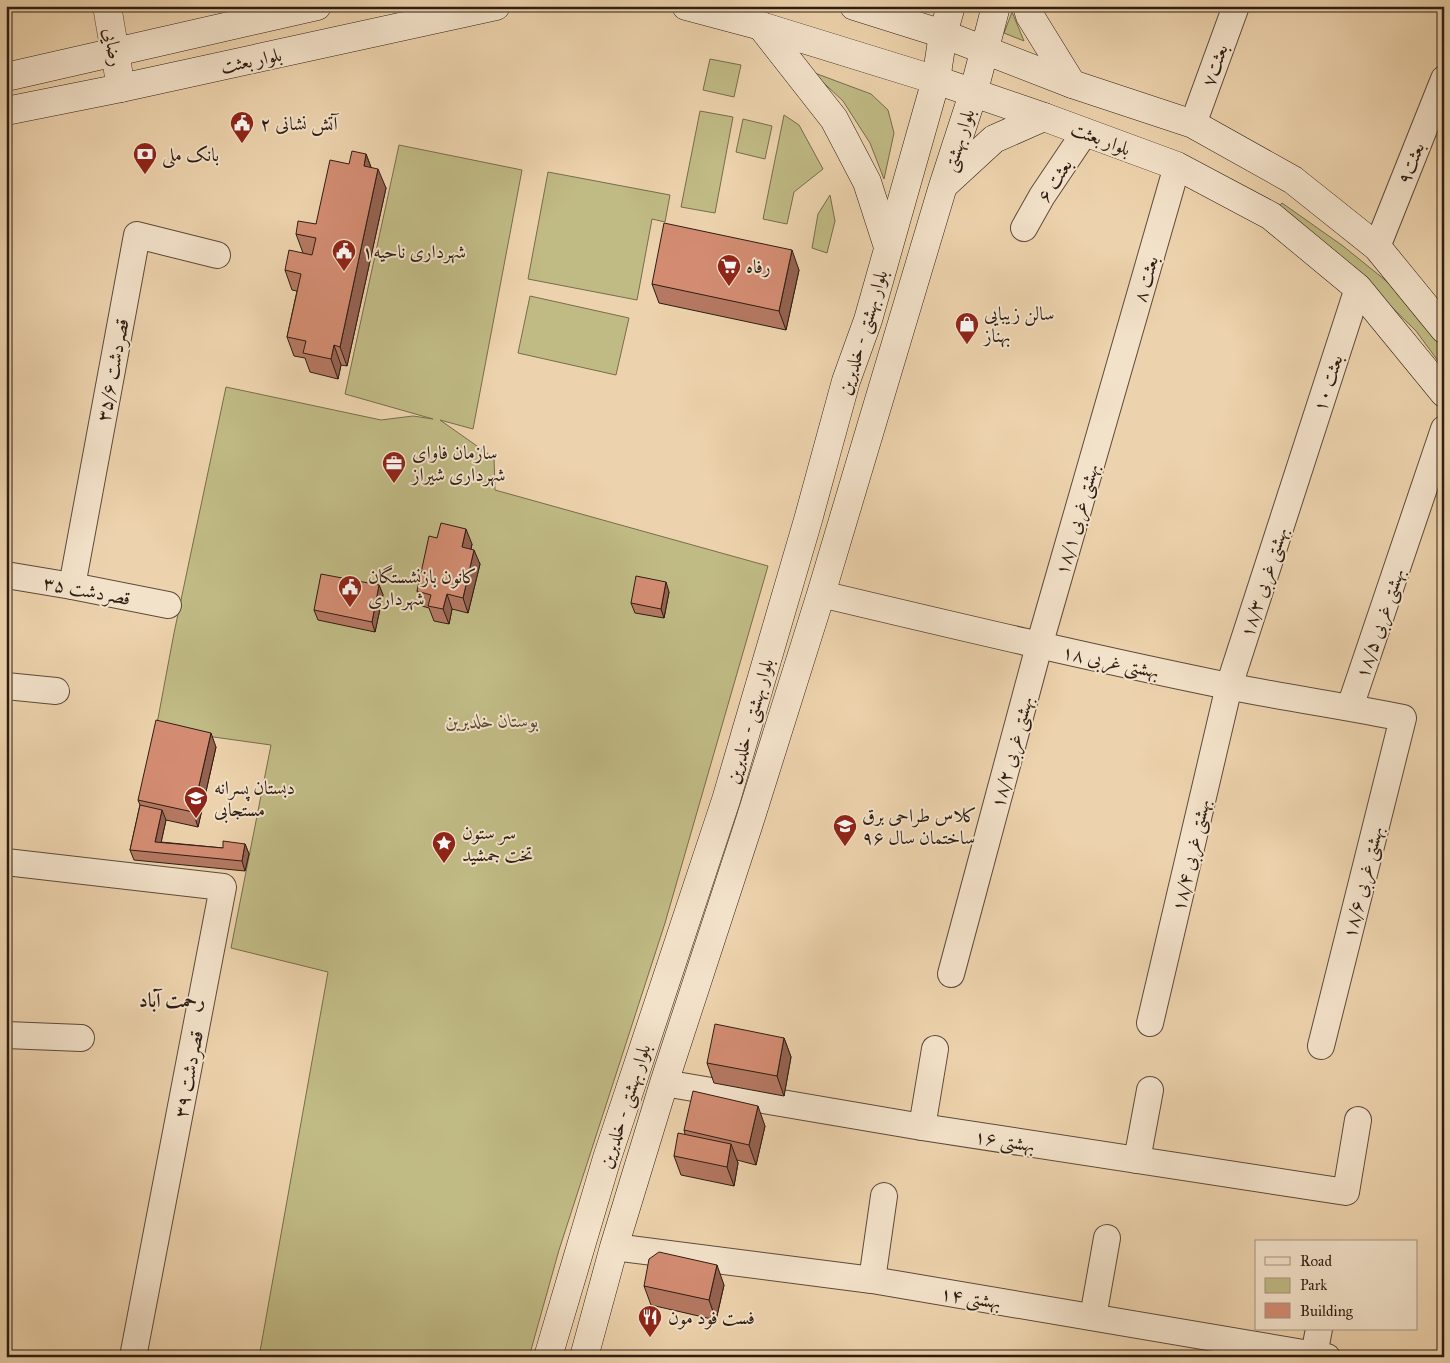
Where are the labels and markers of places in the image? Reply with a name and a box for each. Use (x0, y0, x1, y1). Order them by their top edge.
public building icon: آتش نشانی ۲ (229, 110, 255, 144)
place label: آتش نشانی ۲ (260, 112, 340, 137)
bank icon: بانک ملی (132, 141, 158, 175)
place label: بانک ملی (162, 143, 219, 169)
public building icon: شهرداری ناحیه۱ (331, 238, 357, 272)
place label: شهرداری ناحیه۱ (362, 240, 466, 264)
supermarket icon: رفاه (716, 253, 742, 287)
place label: رفاه (746, 255, 771, 278)
place label: سالن زیبایی بهناز (982, 302, 1055, 348)
shop icon: سالن زیبایی بهناز (954, 311, 980, 345)
place label: سازمان فاوای شهرداری شیراز (410, 441, 506, 487)
office icon: سازمان فاوای شهرداری شیراز (381, 450, 407, 484)
place label: کانون بازنشستگان شهرداری (368, 564, 477, 611)
public building icon: کانون بازنشستگان شهرداری (337, 574, 363, 608)
place label: دبستان پسرانه مستجابی (214, 776, 295, 824)
school or university icon: دبستان پسرانه مستجابی (183, 785, 209, 819)
place label: کلاس طراحی برق ساختمان سال ۹۶ (862, 804, 977, 849)
school or university icon: کلاس طراحی برق ساختمان سال ۹۶ (832, 813, 858, 847)
place label: سر ستون تخت جمشید (462, 821, 533, 866)
place icon: سر ستون تخت جمشید (431, 830, 457, 864)
restaurant icon: فست فود مون (637, 1304, 663, 1338)
place label: فست فود مون (668, 1306, 755, 1330)

